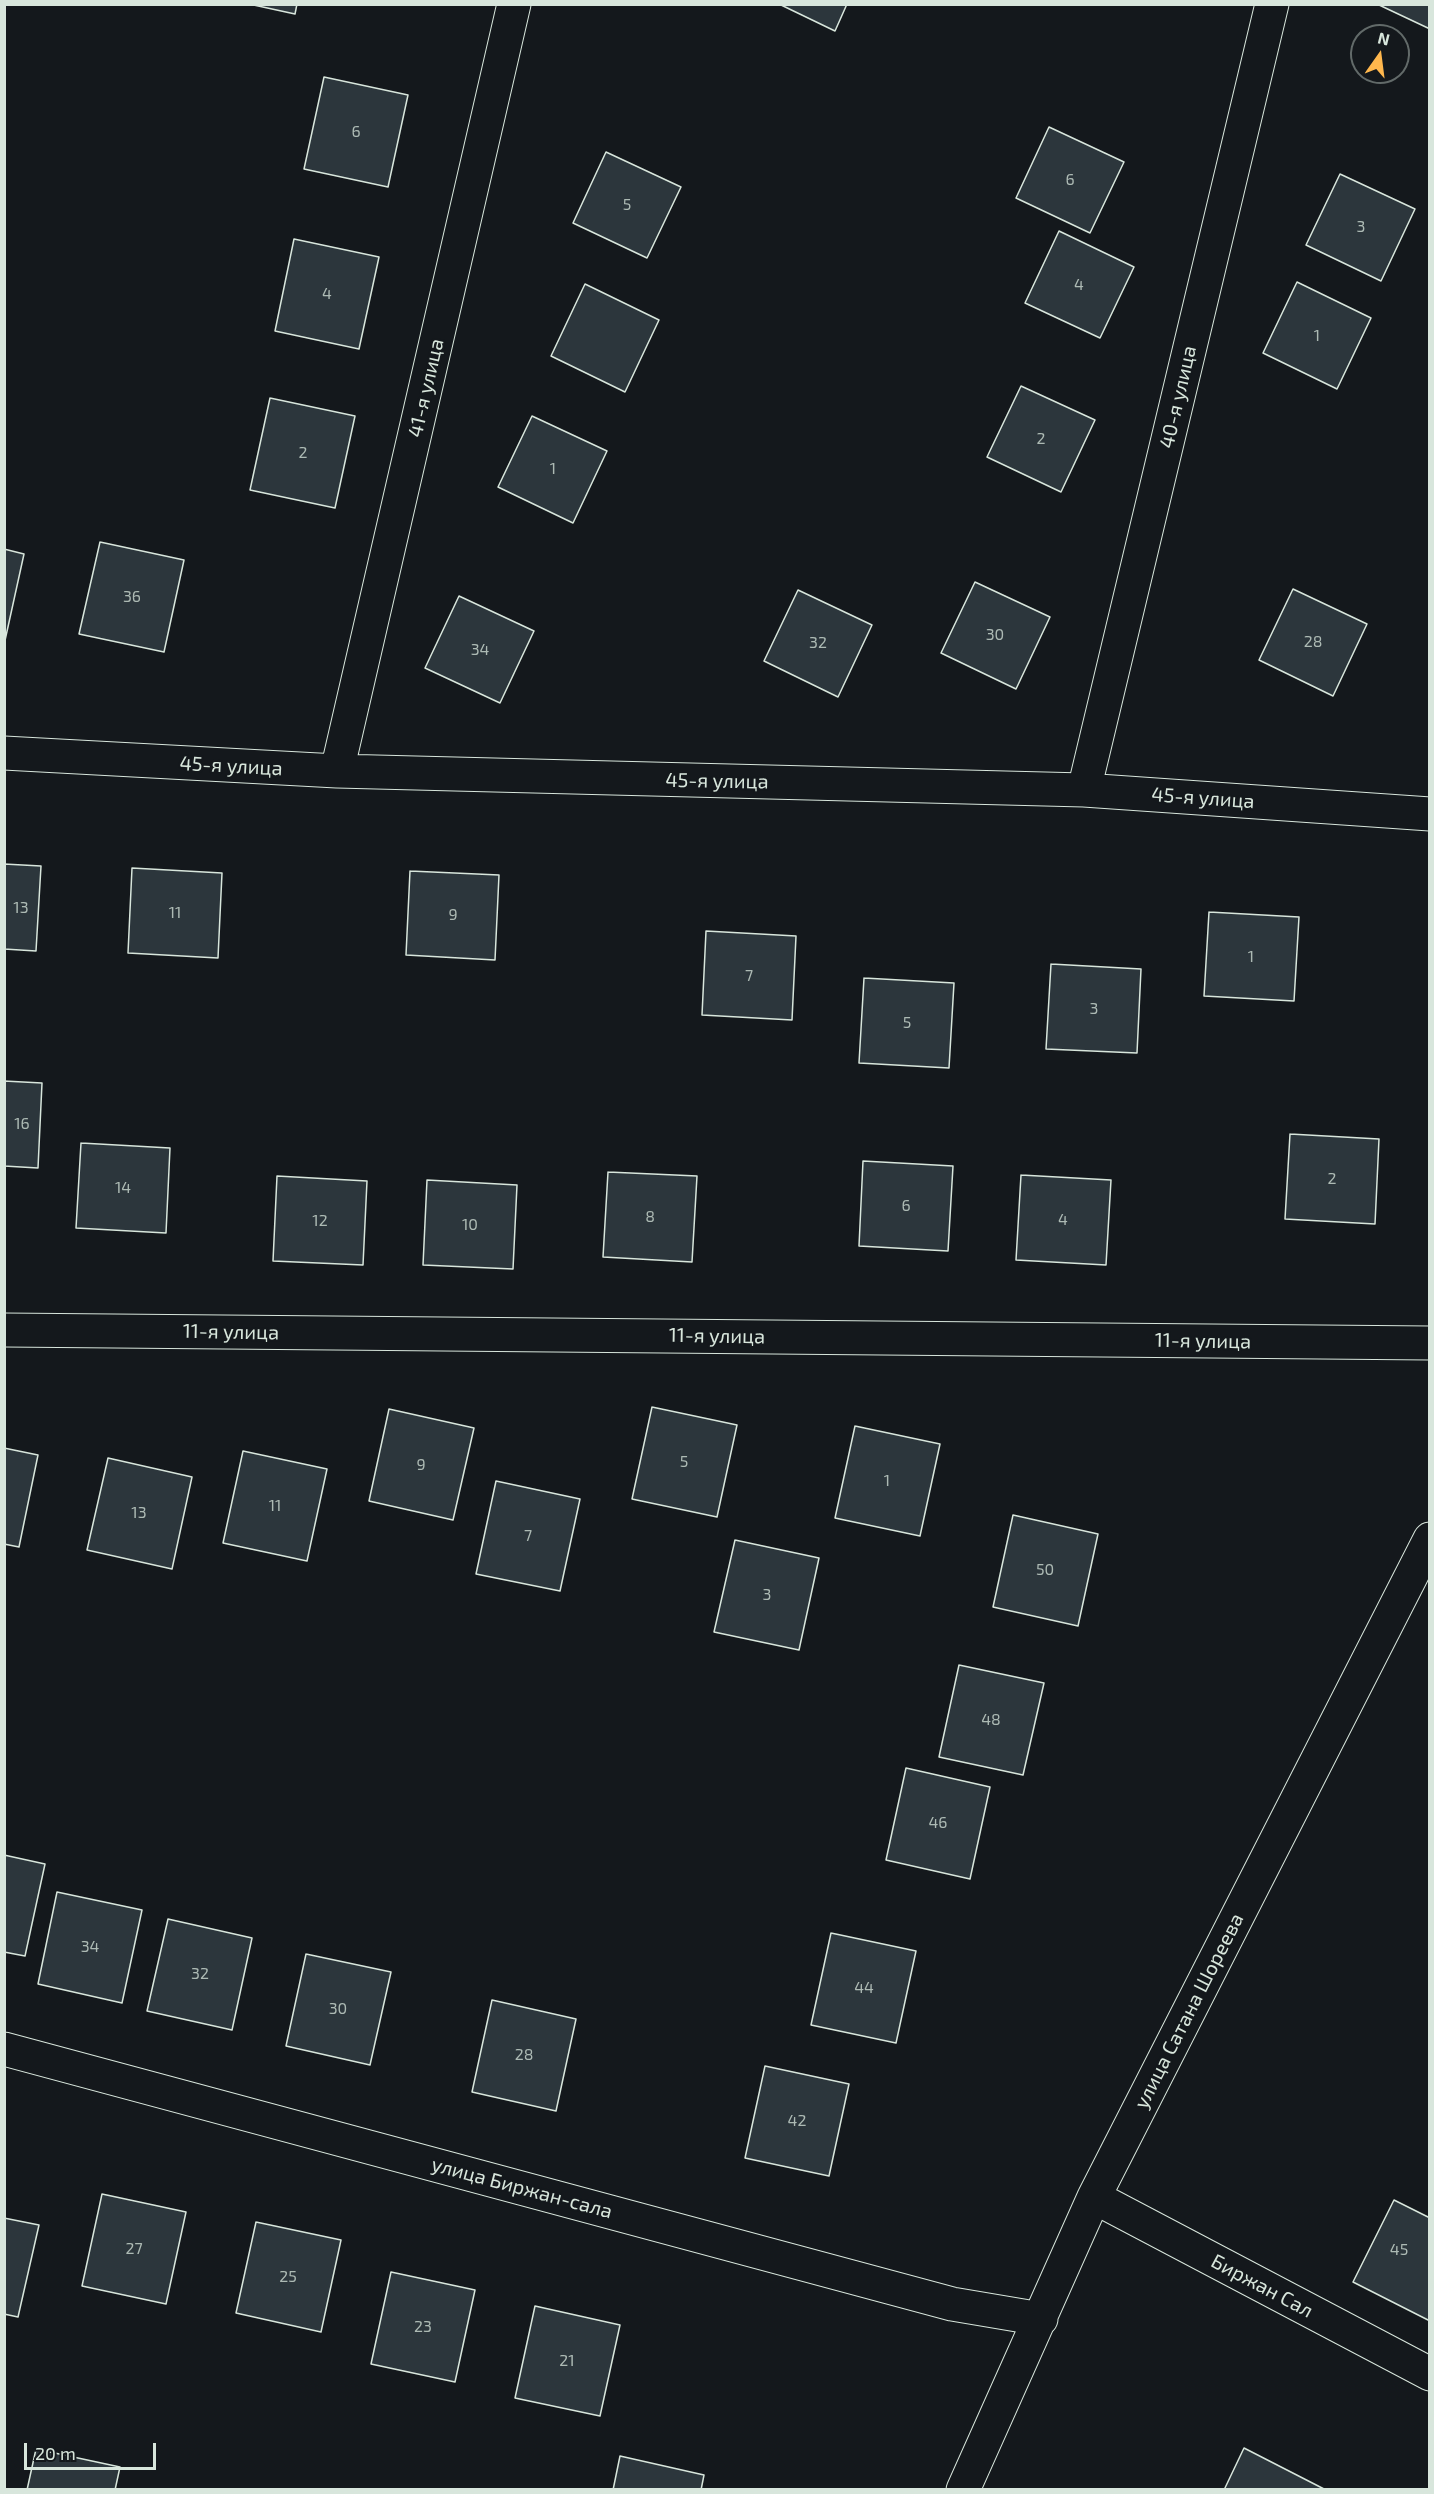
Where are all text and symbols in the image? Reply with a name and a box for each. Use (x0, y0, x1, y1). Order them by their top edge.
north arrow (1350, 24, 1410, 84)
text: N (1376, 27, 1392, 49)
house number: 6 (351, 122, 361, 142)
house number: 6 (1065, 170, 1075, 190)
house number: 5 (623, 195, 631, 215)
house number: 3 (1357, 217, 1365, 237)
house number: 4 (1074, 275, 1084, 295)
house number: 4 (322, 284, 332, 304)
house number: 1 (1314, 326, 1320, 346)
street label: 41-я улица (403, 336, 449, 440)
street label: 40-я улица (1155, 343, 1201, 451)
house number: 2 (1037, 429, 1045, 449)
house number: 2 (299, 443, 307, 463)
house number: 1 (550, 459, 556, 479)
house number: 36 (123, 587, 141, 607)
house number: 30 (986, 625, 1004, 645)
house number: 28 (1304, 632, 1322, 652)
house number: 32 (809, 633, 827, 653)
house number: 34 (471, 640, 489, 660)
street label: 45-я улица (179, 751, 283, 781)
street label: 45-я улица (665, 768, 769, 794)
street label: 45-я улица (1151, 782, 1255, 814)
house number: 13 (13, 898, 29, 918)
house number: 11 (169, 903, 181, 923)
house number: 9 (448, 905, 458, 925)
house number: 1 (1248, 947, 1254, 967)
house number: 7 (745, 966, 753, 986)
house number: 3 (1090, 999, 1098, 1019)
house number: 5 (903, 1013, 911, 1033)
house number: 16 (14, 1114, 30, 1134)
house number: 2 (1328, 1169, 1336, 1189)
house number: 14 (115, 1178, 131, 1198)
house number: 6 (901, 1196, 911, 1216)
house number: 8 (645, 1207, 655, 1227)
house number: 4 (1058, 1210, 1068, 1230)
house number: 12 (312, 1211, 328, 1231)
house number: 10 (462, 1215, 478, 1235)
street label: 11-я улица (183, 1319, 279, 1345)
street label: 11-я улица (669, 1323, 765, 1349)
street label: 11-я улица (1155, 1328, 1251, 1354)
house number: 5 (680, 1452, 688, 1472)
house number: 9 (416, 1455, 426, 1475)
house number: 1 (884, 1471, 890, 1491)
house number: 11 (269, 1496, 281, 1516)
house number: 13 (131, 1503, 147, 1523)
house number: 7 (524, 1526, 532, 1546)
house number: 50 (1036, 1560, 1054, 1580)
house number: 3 (763, 1585, 771, 1605)
house number: 48 (981, 1710, 1001, 1730)
house number: 46 (929, 1813, 947, 1833)
street label: улица Сатана Шореева (1129, 1909, 1249, 2113)
house number: 34 (81, 1937, 99, 1957)
house number: 32 (191, 1964, 209, 1984)
house number: 44 (854, 1978, 874, 1998)
house number: 30 (329, 1999, 347, 2019)
house number: 28 (515, 2045, 533, 2065)
house number: 42 (788, 2111, 806, 2131)
street label: улица Биржан-сала (429, 2152, 615, 2224)
house number: 27 (125, 2239, 143, 2259)
house number: 45 (1390, 2240, 1408, 2260)
street label: Биржан Сал (1207, 2249, 1317, 2323)
house number: 25 (279, 2267, 297, 2287)
house number: 23 (414, 2317, 432, 2337)
house number: 21 (559, 2351, 575, 2371)
scale bar (27, 2431, 159, 2469)
text: 20 m (35, 2442, 76, 2464)

